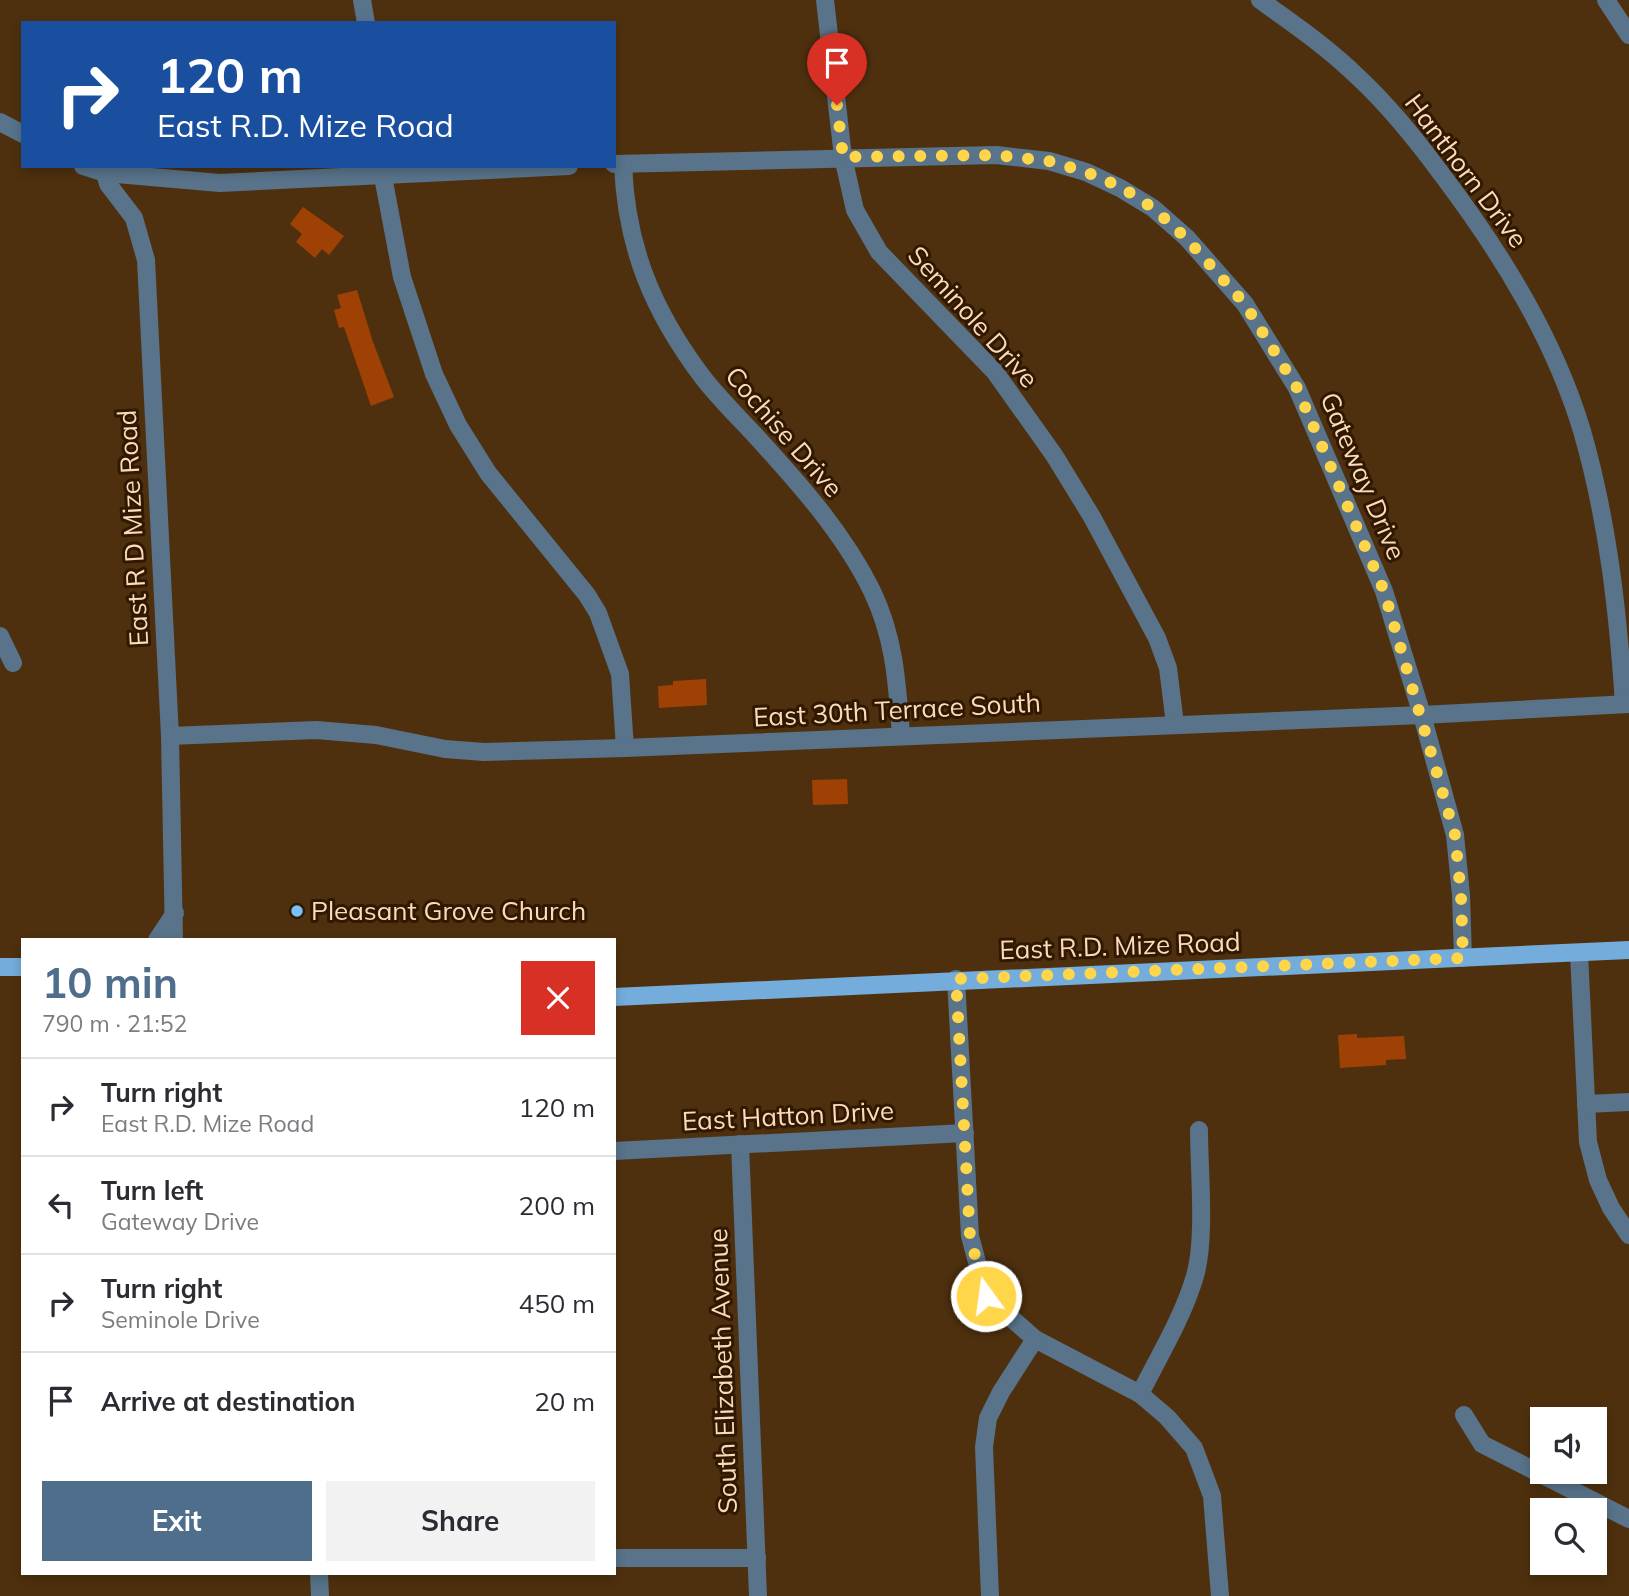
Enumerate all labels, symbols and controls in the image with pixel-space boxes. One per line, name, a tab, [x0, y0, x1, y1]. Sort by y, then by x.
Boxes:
pin	[807, 33, 867, 105]
text: 120 m	[157, 44, 303, 105]
icon: arrive	[818, 44, 856, 82]
icon: right	[42, 49, 133, 140]
street label: Hanthorn Drive	[1398, 87, 1535, 254]
text: East R.D. Mize Road	[157, 105, 454, 145]
street label: Seminole Drive	[901, 239, 1046, 394]
street label: Cochise Drive	[719, 359, 850, 504]
street label: Gateway Drive	[1313, 387, 1414, 565]
street label: East R D Mize Road	[110, 409, 155, 647]
street label: East 30th Terrace South	[752, 685, 1042, 734]
place label: Pleasant Grove Church	[311, 894, 586, 927]
marker: Pleasant Grove Church	[289, 903, 305, 919]
street label: East R.D. Mize Road	[999, 925, 1241, 966]
text: 10 min	[42, 956, 178, 1009]
button: close	[521, 961, 595, 1035]
text: 790 m · 21:52	[42, 1009, 187, 1038]
text: Turn right	[101, 1076, 222, 1109]
icon: right	[42, 1088, 80, 1126]
text: 120 m	[519, 1091, 595, 1124]
street label: East Hatton Drive	[681, 1093, 895, 1138]
text: East R.D. Mize Road	[101, 1109, 314, 1138]
text: Turn left	[101, 1174, 203, 1207]
icon: left	[42, 1186, 80, 1224]
text: 200 m	[519, 1189, 595, 1222]
text: Gateway Drive	[101, 1207, 259, 1236]
street label: South Elizabeth Avenue	[701, 1228, 744, 1514]
position arrow	[949, 1259, 1023, 1333]
text: Turn right	[101, 1272, 222, 1305]
icon: right	[42, 1284, 80, 1322]
text: 450 m	[519, 1287, 595, 1320]
text: Seminole Drive	[101, 1305, 260, 1334]
icon: arrive	[42, 1382, 80, 1420]
text: Arrive at destination	[101, 1385, 356, 1418]
text: 20 m	[534, 1385, 595, 1418]
map controls	[1530, 1407, 1607, 1575]
button: sound	[1530, 1407, 1607, 1484]
button: Exit	[42, 1481, 312, 1561]
button: Share	[326, 1481, 595, 1561]
button: search	[1530, 1498, 1607, 1575]

